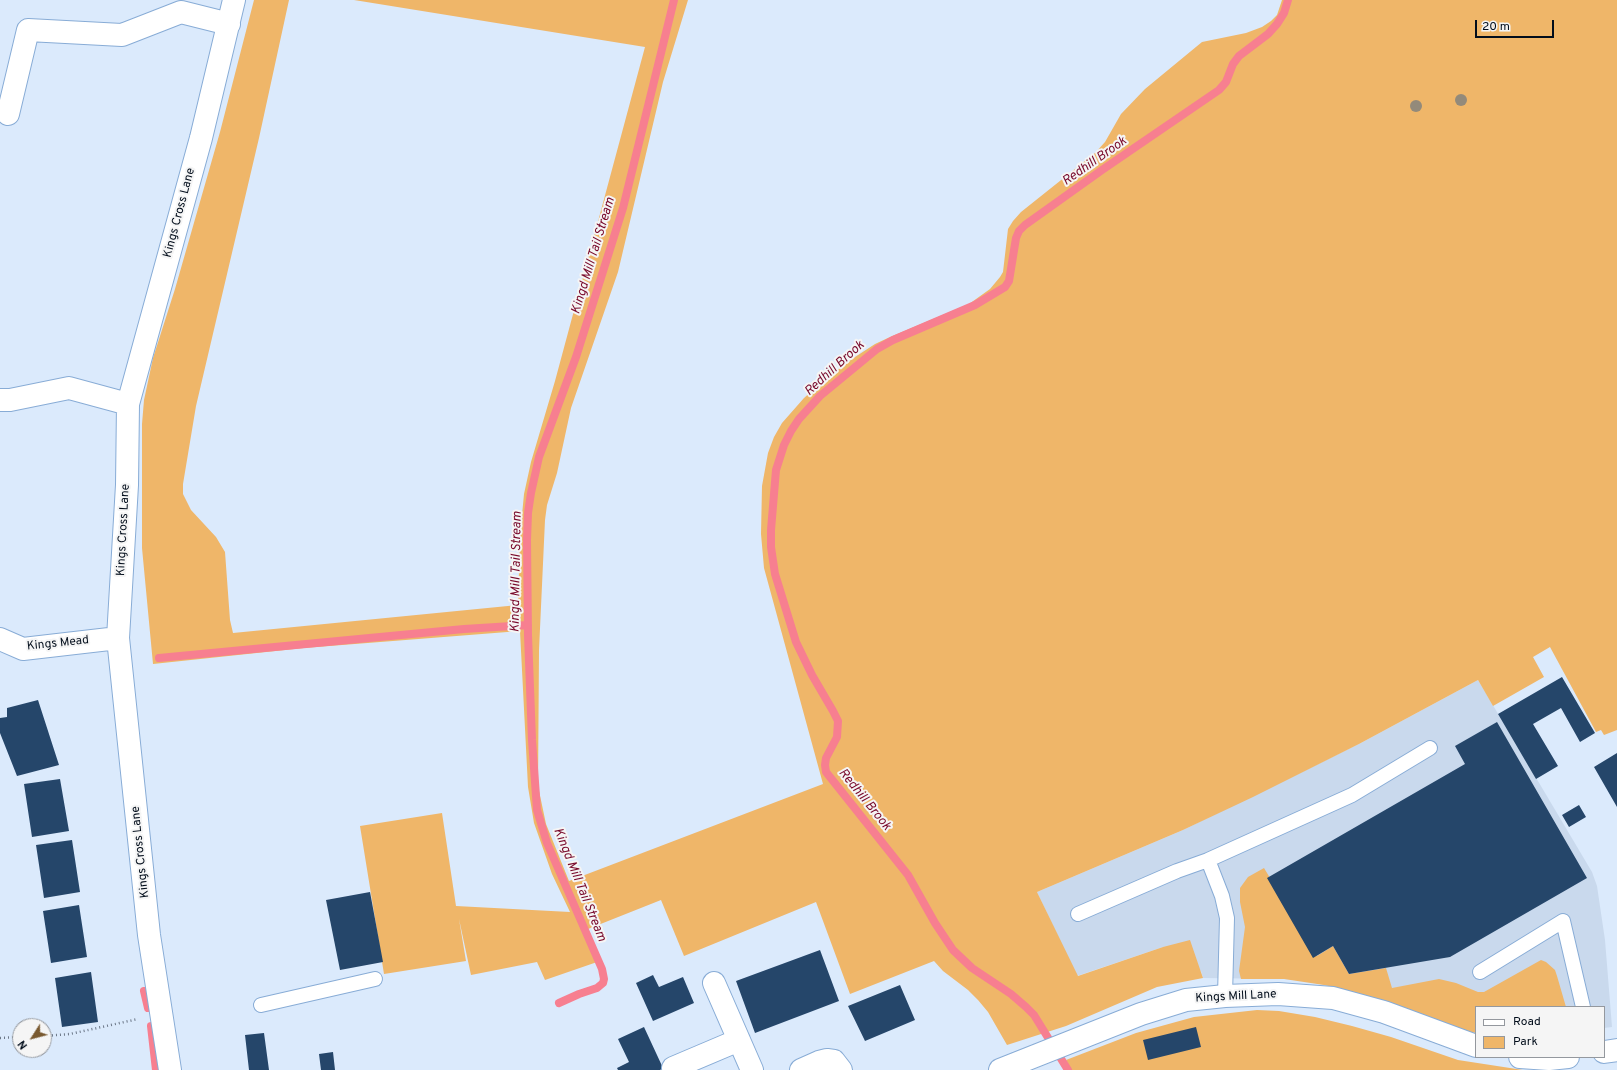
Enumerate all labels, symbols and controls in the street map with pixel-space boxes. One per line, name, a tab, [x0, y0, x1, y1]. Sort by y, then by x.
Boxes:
scale bar	[1477, 12, 1556, 38]
text: 20 m	[1482, 19, 1510, 35]
water label: Redhill Brook	[1060, 134, 1130, 190]
street label: Kings Cross Lane	[161, 166, 199, 260]
water label: Kingd Mill Tail Stream	[569, 196, 619, 316]
water label: Redhill Brook	[802, 338, 868, 400]
street label: Kings Cross Lane	[114, 483, 134, 577]
water label: Kingd Mill Tail Stream	[508, 511, 526, 633]
street label: Kings Mead	[26, 634, 90, 654]
water label: Redhill Brook	[834, 766, 894, 834]
street label: Kings Cross Lane	[129, 805, 153, 899]
water label: Kingd Mill Tail Stream	[549, 826, 609, 944]
street label: Kings Mill Lane	[1195, 988, 1277, 1006]
legend	[1475, 1006, 1605, 1058]
text: Road	[1513, 1014, 1541, 1030]
north arrow	[12, 1018, 52, 1058]
text: Park	[1513, 1034, 1538, 1050]
text: N	[15, 1037, 31, 1052]

